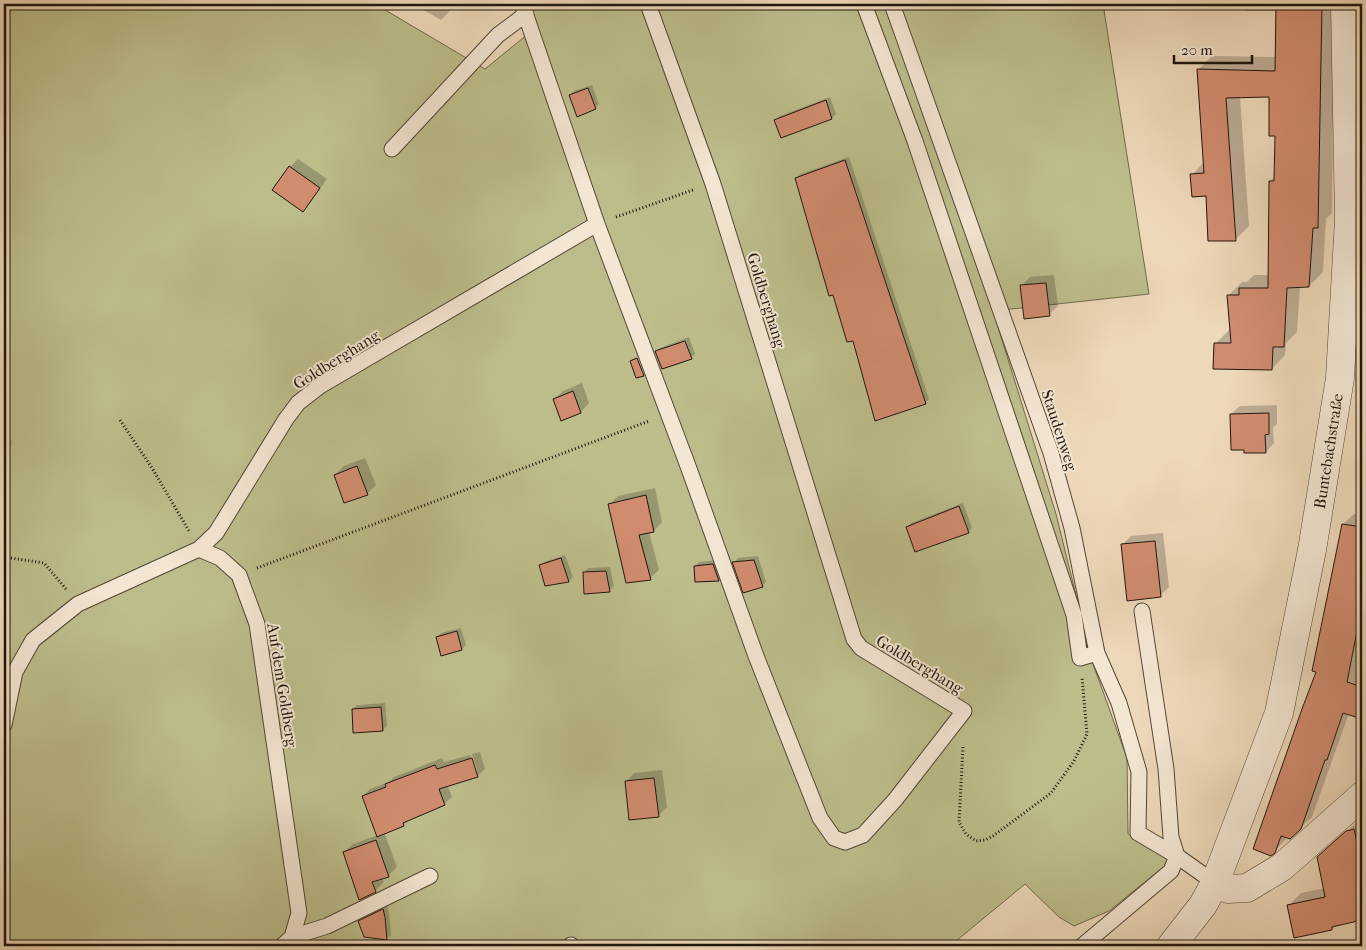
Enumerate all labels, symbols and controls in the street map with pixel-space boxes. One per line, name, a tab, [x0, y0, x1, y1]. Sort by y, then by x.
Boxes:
scale bar	[1174, 32, 1251, 64]
text: 20 m	[1181, 41, 1213, 59]
street label: Goldberghang	[743, 250, 790, 350]
street label: Goldberghang	[290, 325, 383, 393]
street label: Staudenweg	[1038, 387, 1082, 473]
street label: Buntebachstraße	[1310, 392, 1347, 510]
street label: Auf dem Goldberg	[263, 621, 302, 749]
street label: Goldberghang	[873, 631, 967, 698]

